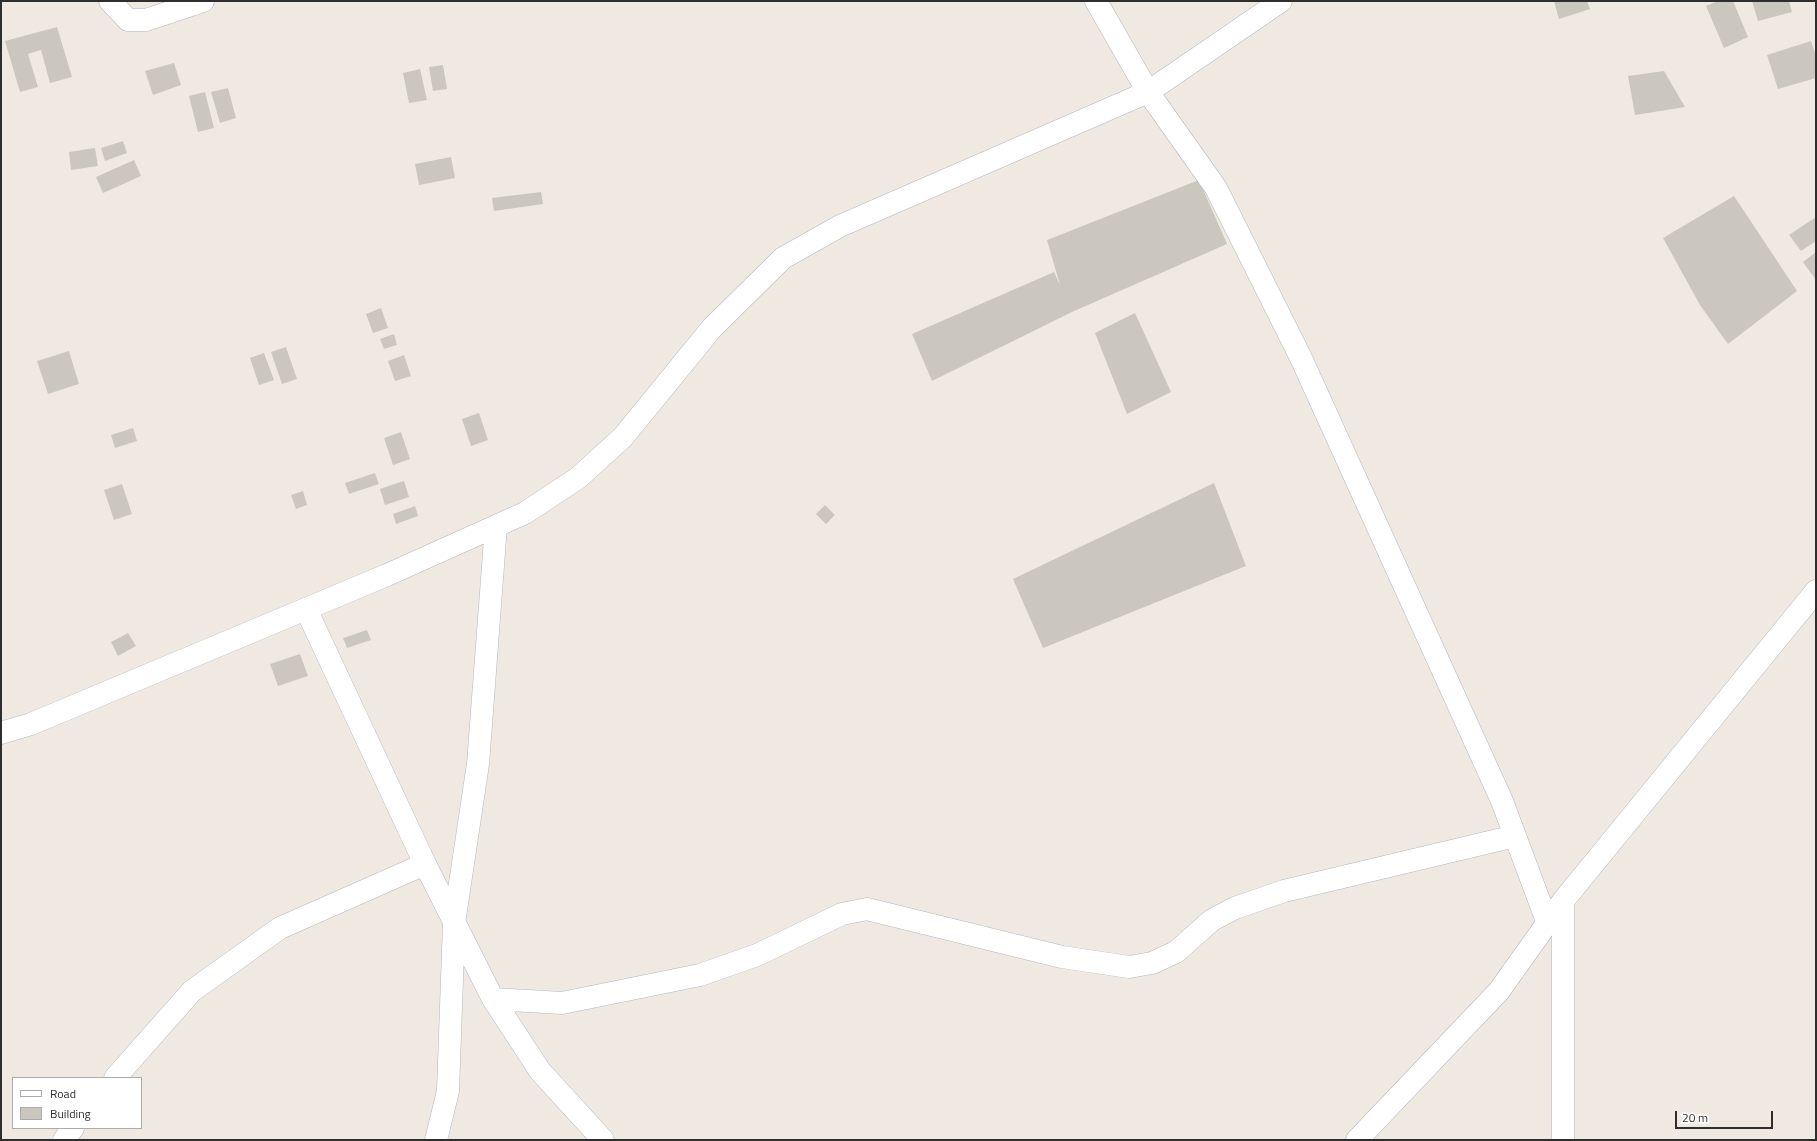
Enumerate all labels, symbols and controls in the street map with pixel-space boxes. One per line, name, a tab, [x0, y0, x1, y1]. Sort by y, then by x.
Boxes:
legend	[12, 1077, 142, 1129]
text: Road	[50, 1084, 76, 1103]
scale bar	[1677, 1103, 1775, 1129]
text: Building	[50, 1104, 91, 1123]
text: 20 m	[1682, 1108, 1708, 1127]

